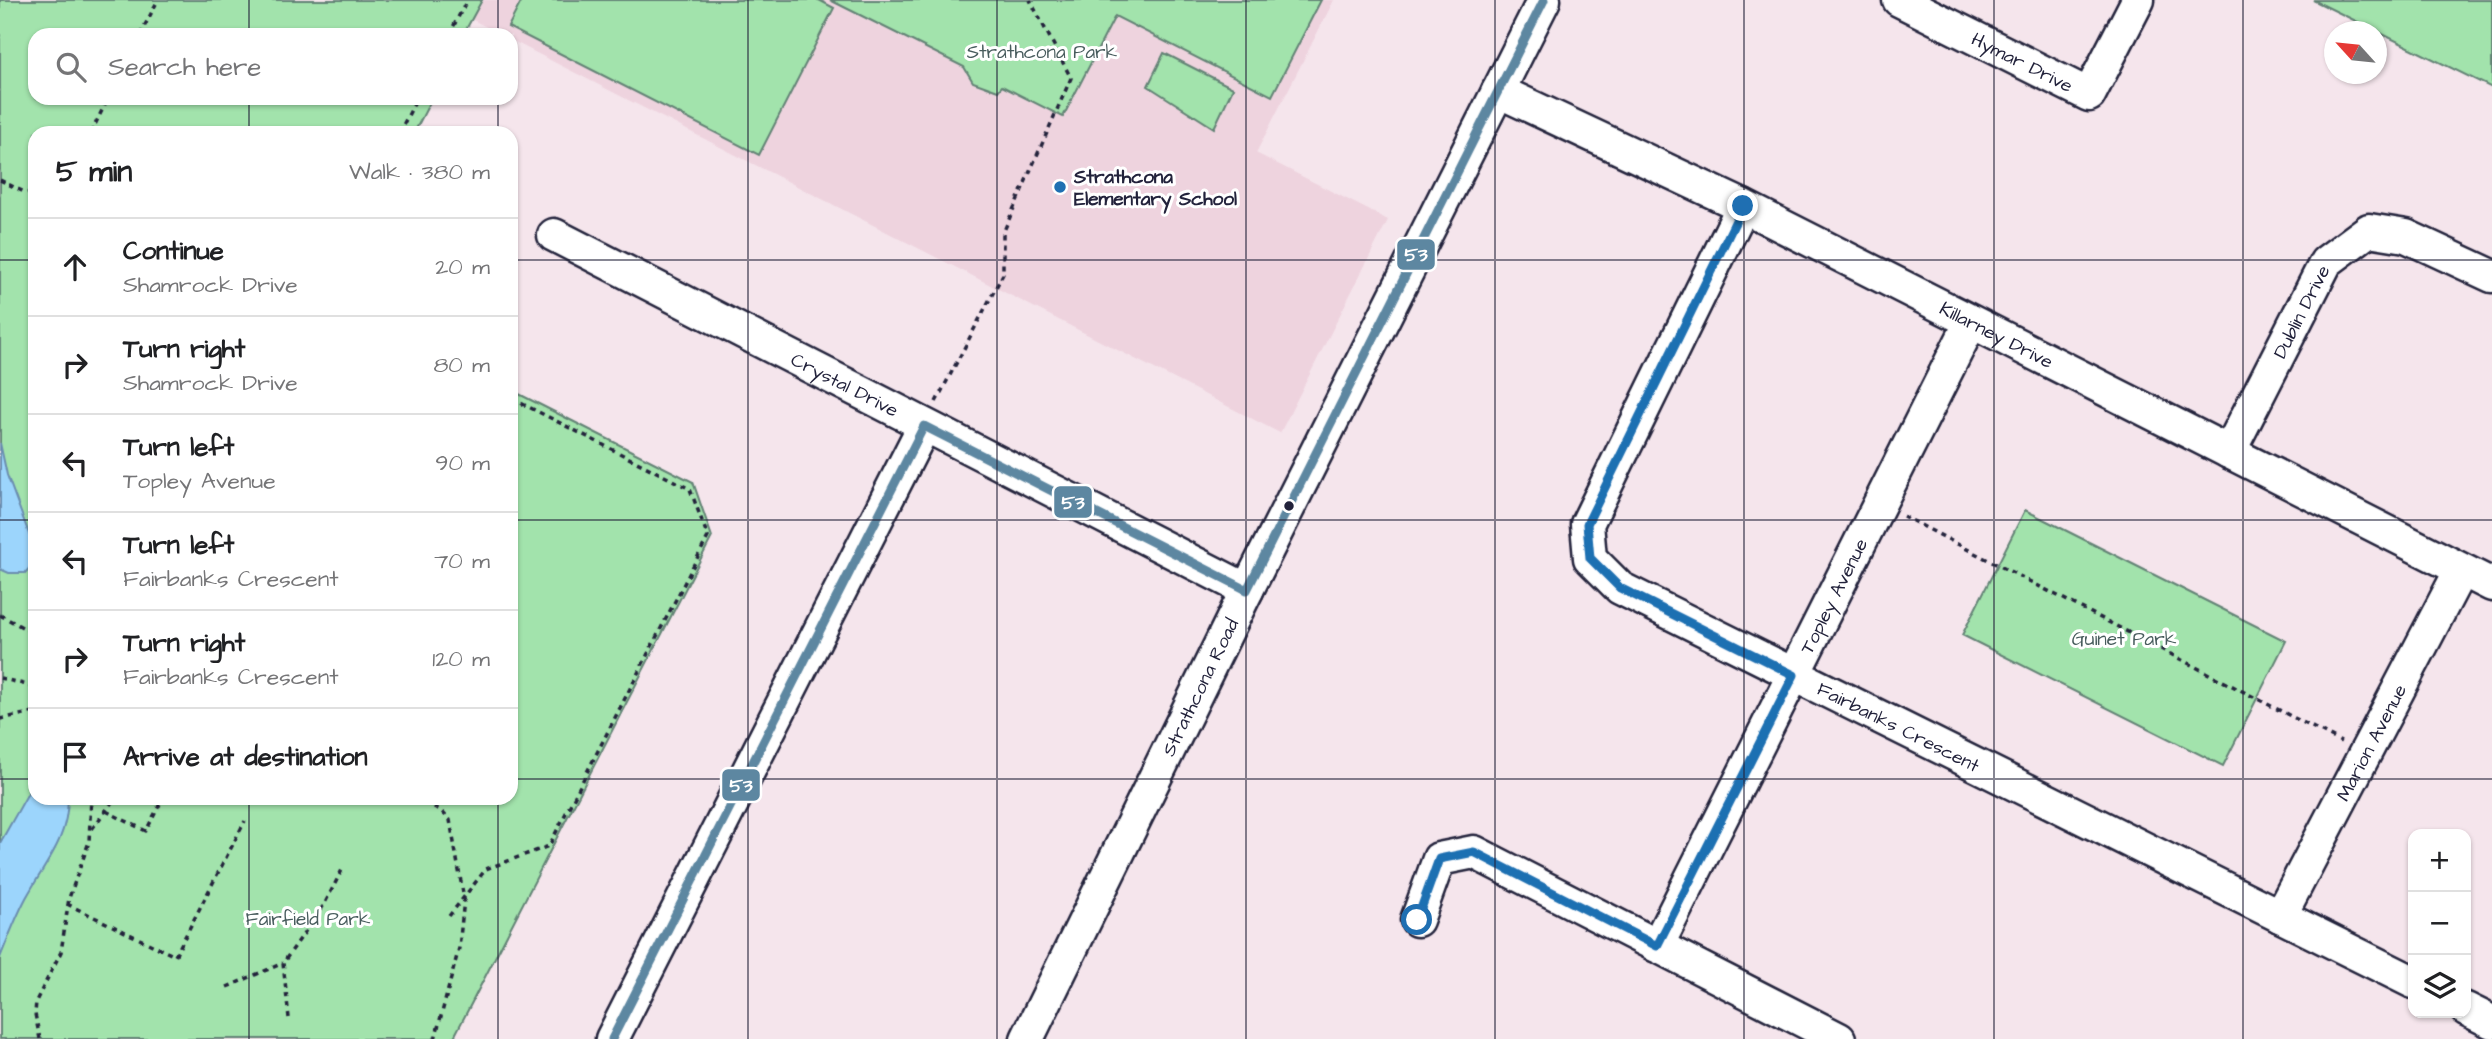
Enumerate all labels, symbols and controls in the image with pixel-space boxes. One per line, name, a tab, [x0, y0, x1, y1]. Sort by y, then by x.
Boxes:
north arrow	[2324, 21, 2387, 84]
street label: Hymar Drive	[1966, 26, 2077, 100]
search box	[28, 28, 518, 105]
park label: Strathcona Park	[967, 39, 1118, 66]
icon: search	[52, 48, 90, 86]
text: Search here	[108, 49, 261, 85]
text: 5 min	[56, 151, 132, 193]
text: Walk · 380 m	[349, 156, 490, 188]
place label: Strathcona Elementary School	[1073, 164, 1237, 214]
marker: Strathcona Elementary School	[1052, 179, 1068, 195]
route end	[1727, 190, 1758, 221]
text: Continue	[123, 233, 224, 269]
line badge: 53	[1396, 238, 1436, 271]
text: 53	[1404, 242, 1428, 269]
icon: ahead	[56, 248, 94, 286]
text: 20 m	[435, 251, 490, 283]
street label: Dublin Drive	[2267, 261, 2337, 363]
text: Shamrock Drive	[123, 269, 298, 301]
street label: Killarney Drive	[1935, 296, 2058, 376]
text: Turn right	[123, 331, 245, 367]
icon: right	[56, 346, 94, 384]
street label: Crystal Drive	[786, 347, 903, 424]
text: 80 m	[433, 349, 490, 381]
text: Shamrock Drive	[123, 367, 298, 399]
text: Turn left	[123, 429, 234, 465]
icon: left	[56, 444, 94, 482]
text: 90 m	[435, 447, 490, 479]
text: Topley Avenue	[123, 465, 276, 497]
line badge: 53	[1053, 485, 1093, 519]
text: 53	[1061, 490, 1085, 517]
unlabelled marker	[1282, 499, 1296, 513]
text: Turn left	[123, 527, 234, 563]
street label: Topley Avenue	[1794, 534, 1875, 659]
icon: left	[56, 542, 94, 580]
text: 70 m	[434, 545, 490, 577]
text: Fairbanks Crescent	[123, 563, 339, 595]
street label: Strathcona Road	[1156, 614, 1246, 761]
text: Turn right	[123, 625, 245, 661]
park label: Guinet Park	[2072, 626, 2177, 653]
icon: right	[56, 640, 94, 678]
text: 120 m	[432, 643, 490, 675]
text: Fairbanks Crescent	[123, 661, 339, 693]
street label: Fairbanks Crescent	[1812, 676, 1984, 780]
street label: Marion Avenue	[2330, 680, 2414, 806]
icon: arrive	[56, 738, 94, 776]
text: Arrive at destination	[123, 739, 368, 775]
line badge: 53	[721, 768, 761, 802]
text: 53	[729, 773, 753, 800]
map controls	[2408, 829, 2471, 1018]
button: +	[2408, 829, 2471, 892]
button: −	[2408, 892, 2471, 955]
route start	[1401, 904, 1432, 935]
park label: Fairfield Park	[246, 906, 371, 933]
button: layers	[2408, 955, 2471, 1018]

